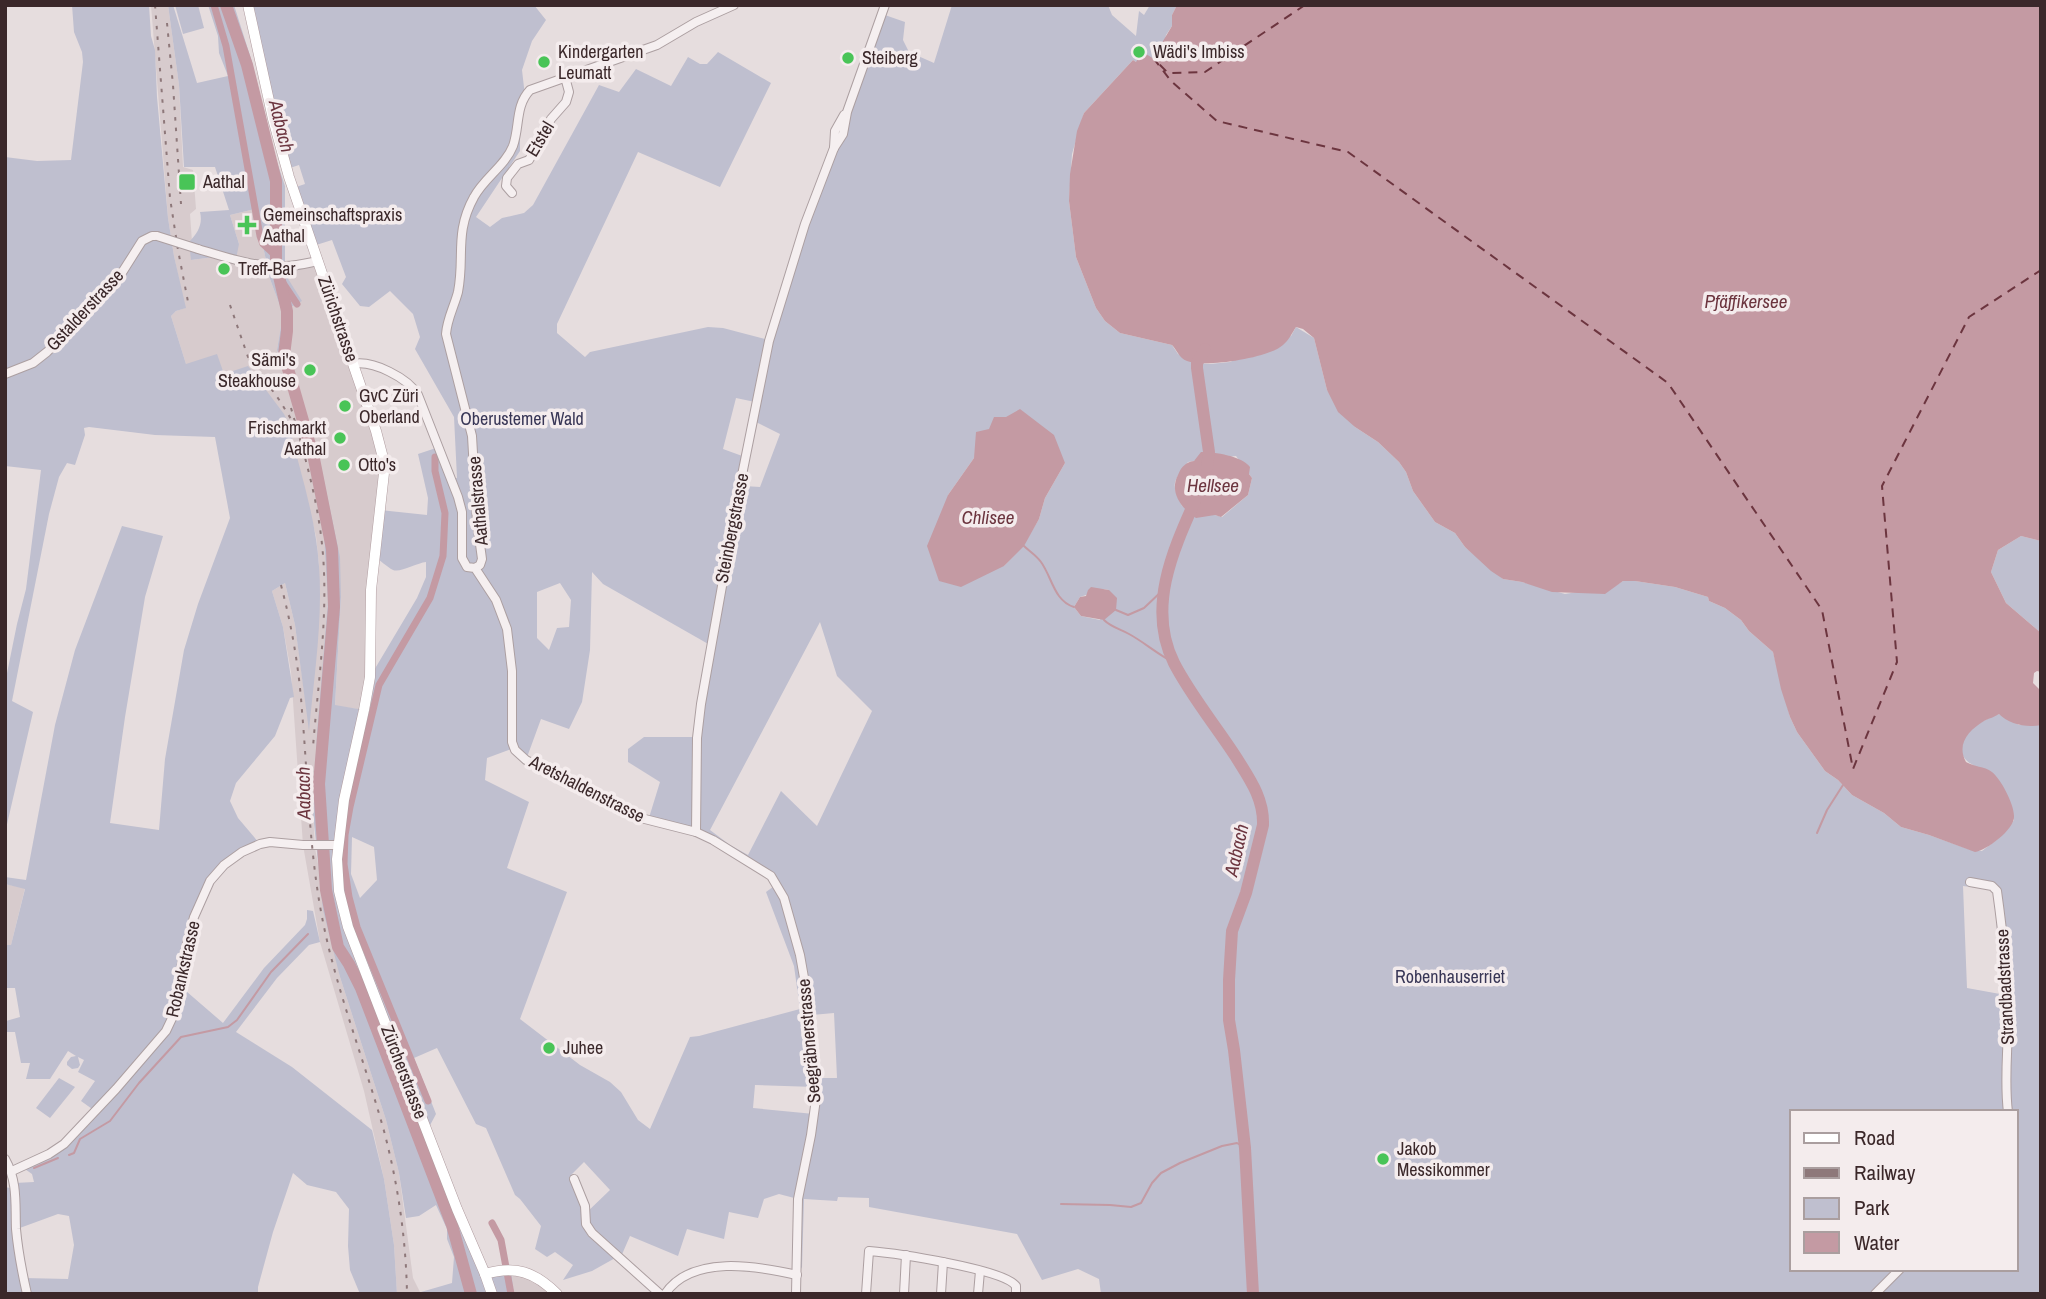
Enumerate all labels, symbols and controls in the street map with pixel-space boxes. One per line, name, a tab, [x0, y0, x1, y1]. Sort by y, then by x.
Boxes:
place label: Kindergarten Leumatt	[558, 39, 643, 85]
place label: Wädi's Imbiss	[1153, 39, 1245, 64]
marker: Wädi's Imbiss	[1131, 44, 1147, 60]
place label: Steiberg	[862, 45, 919, 70]
marker: Steiberg	[840, 50, 856, 66]
marker: Kindergarten Leumatt	[536, 54, 552, 70]
water label: Aabach	[263, 96, 301, 155]
street label: Etstel	[519, 116, 560, 161]
place label: Aathal	[202, 169, 245, 194]
marker: Aathal	[177, 172, 197, 192]
place label: Gemeinschaftspraxis Aathal	[262, 202, 402, 248]
marker: Gemeinschaftspraxis Aathal	[237, 215, 257, 235]
place label: Treff-Bar	[238, 256, 296, 281]
marker: Treff-Bar	[216, 261, 232, 277]
street label: Gstalderstrasse	[40, 263, 129, 356]
street label: Zürichstrasse	[312, 272, 365, 365]
water label: Pfäffikersee	[1705, 288, 1787, 314]
place label: Sämi's Steakhouse	[218, 347, 296, 393]
marker: Sämi's Steakhouse	[302, 362, 318, 378]
place label: GvC Züri Oberland	[359, 383, 420, 429]
marker: GvC Züri Oberland	[337, 398, 353, 414]
park label: Oberustemer Wald	[460, 406, 584, 431]
place label: Frischmarkt Aathal	[248, 415, 326, 461]
marker: Frischmarkt Aathal	[332, 430, 348, 446]
place label: Otto's	[358, 452, 396, 477]
street label: Aathalstrasse	[461, 455, 494, 548]
marker: Otto's	[336, 457, 352, 473]
street label: Steinbergstrasse	[709, 471, 754, 585]
water label: Hellsee	[1187, 472, 1239, 498]
water label: Chlisee	[962, 504, 1014, 530]
street label: Aretshaldenstrasse	[524, 748, 649, 828]
water label: Aabach	[290, 766, 316, 821]
water label: Aabach	[1217, 821, 1255, 880]
street label: Robankstrasse	[159, 918, 206, 1020]
street label: Strandbadstrasse	[1989, 929, 2020, 1045]
park label: Robenhauserriet	[1395, 964, 1505, 989]
street label: Seegräbnerstrasse	[791, 978, 826, 1104]
street label: Zürcherstrasse	[375, 1021, 434, 1122]
place label: Juhee	[563, 1035, 603, 1060]
marker: Juhee	[541, 1040, 557, 1056]
legend	[1790, 1110, 2018, 1271]
text: Road	[1854, 1123, 1895, 1152]
place label: Jakob Messikommer	[1397, 1136, 1490, 1182]
marker: Jakob Messikommer	[1375, 1151, 1391, 1167]
text: Railway	[1854, 1158, 1916, 1187]
text: Park	[1854, 1193, 1890, 1222]
text: Water	[1854, 1228, 1900, 1257]

